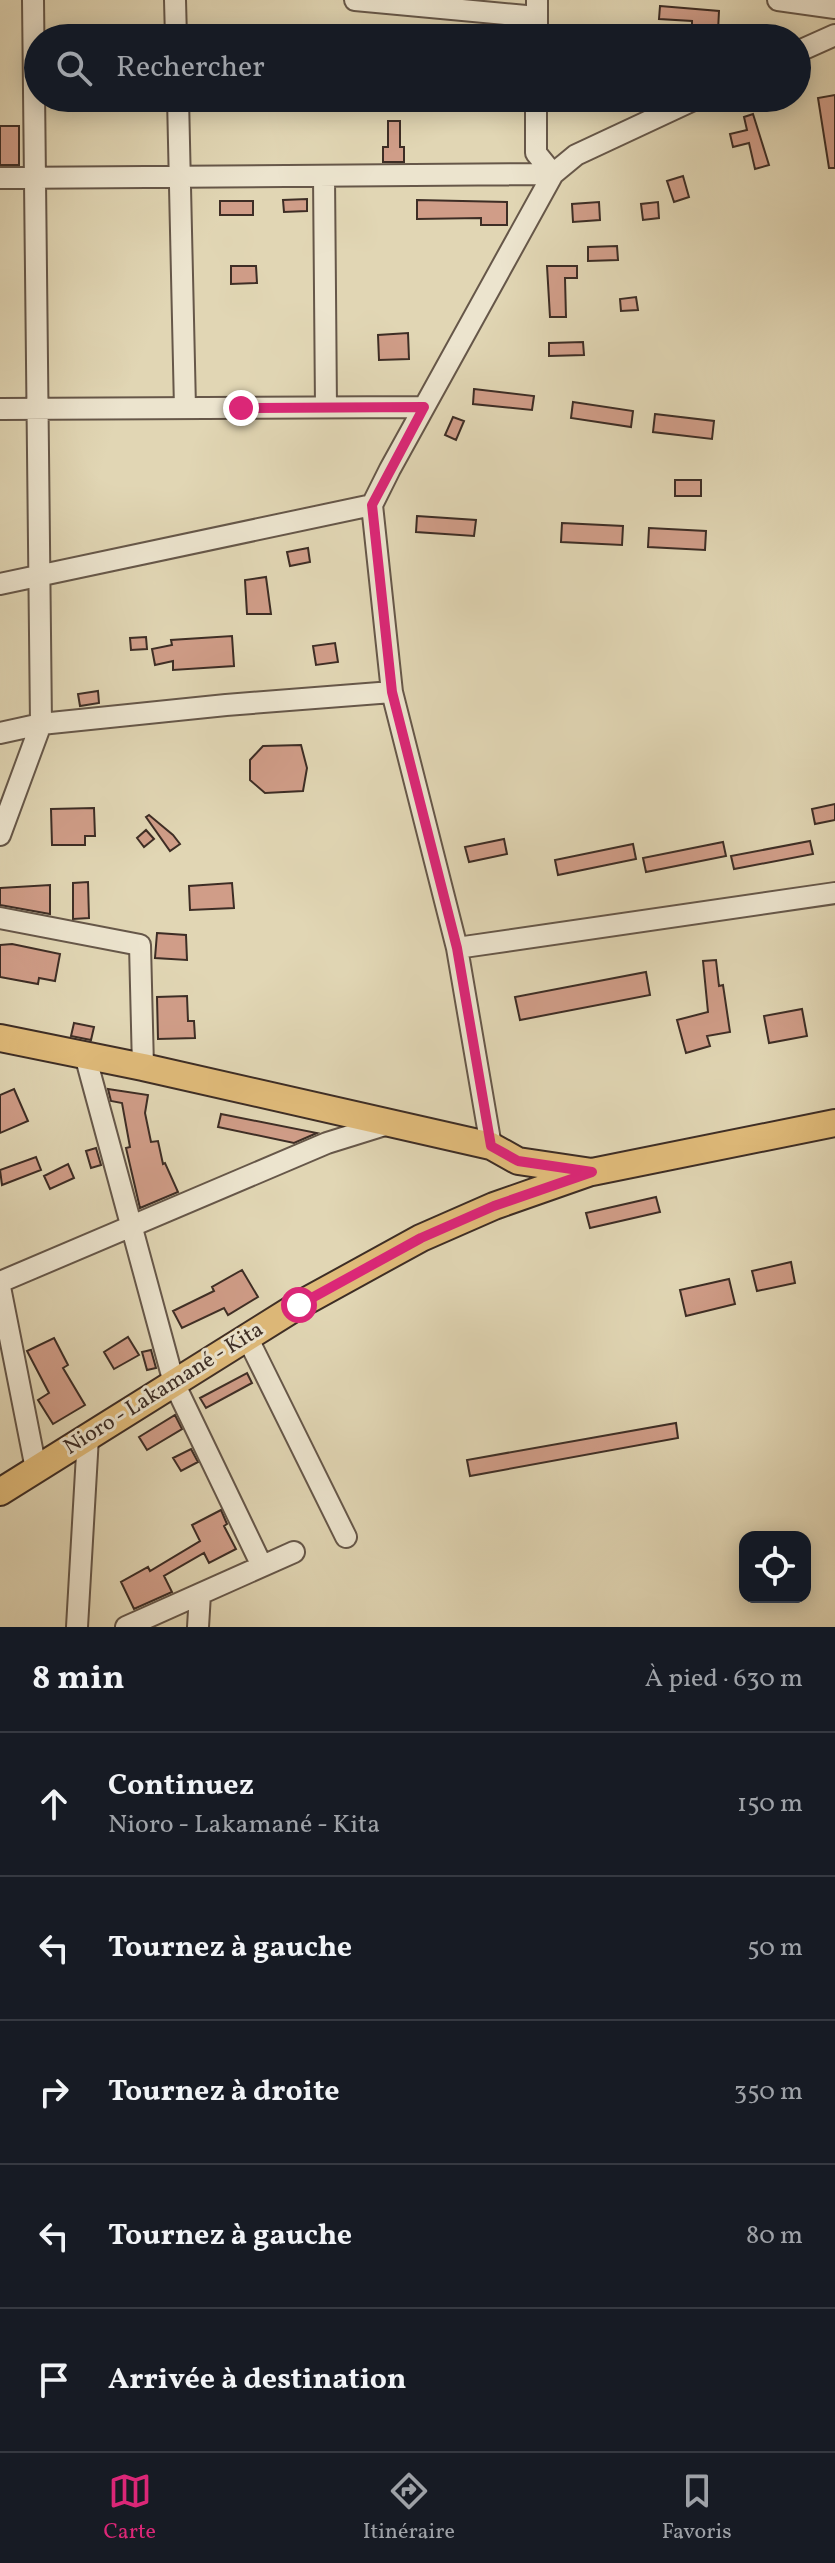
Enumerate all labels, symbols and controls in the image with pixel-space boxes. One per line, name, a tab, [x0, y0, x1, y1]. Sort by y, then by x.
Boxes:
search box	[24, 24, 811, 112]
icon: search	[52, 46, 96, 90]
text: Rechercher	[116, 47, 265, 89]
route end	[223, 390, 259, 426]
route start	[281, 1287, 317, 1323]
street label: Nioro - Lakamané - Kita	[58, 1315, 270, 1463]
map controls	[739, 1531, 811, 1603]
button: locate	[739, 1531, 811, 1603]
text: 8 min	[32, 1656, 125, 1703]
text: À pied · 630 m	[645, 1661, 803, 1697]
text: Continuez	[108, 1765, 254, 1807]
icon: ahead	[32, 1782, 76, 1826]
text: 150 m	[737, 1786, 803, 1822]
text: Nioro - Lakamané - Kita	[108, 1807, 380, 1843]
icon: left	[32, 1926, 76, 1970]
text: Tournez à gauche	[108, 1927, 352, 1969]
text: 50 m	[747, 1930, 803, 1966]
icon: right	[32, 2070, 76, 2114]
text: Tournez à droite	[108, 2071, 340, 2113]
text: 350 m	[734, 2074, 803, 2110]
icon: left	[32, 2214, 76, 2258]
text: Tournez à gauche	[108, 2215, 352, 2257]
text: 80 m	[746, 2218, 803, 2254]
icon: arrive	[32, 2358, 76, 2402]
text: Arrivée à destination	[108, 2359, 407, 2401]
tab: Carte	[103, 2469, 156, 2548]
tab: Itinéraire	[363, 2469, 455, 2548]
tab: Favoris	[662, 2469, 732, 2548]

